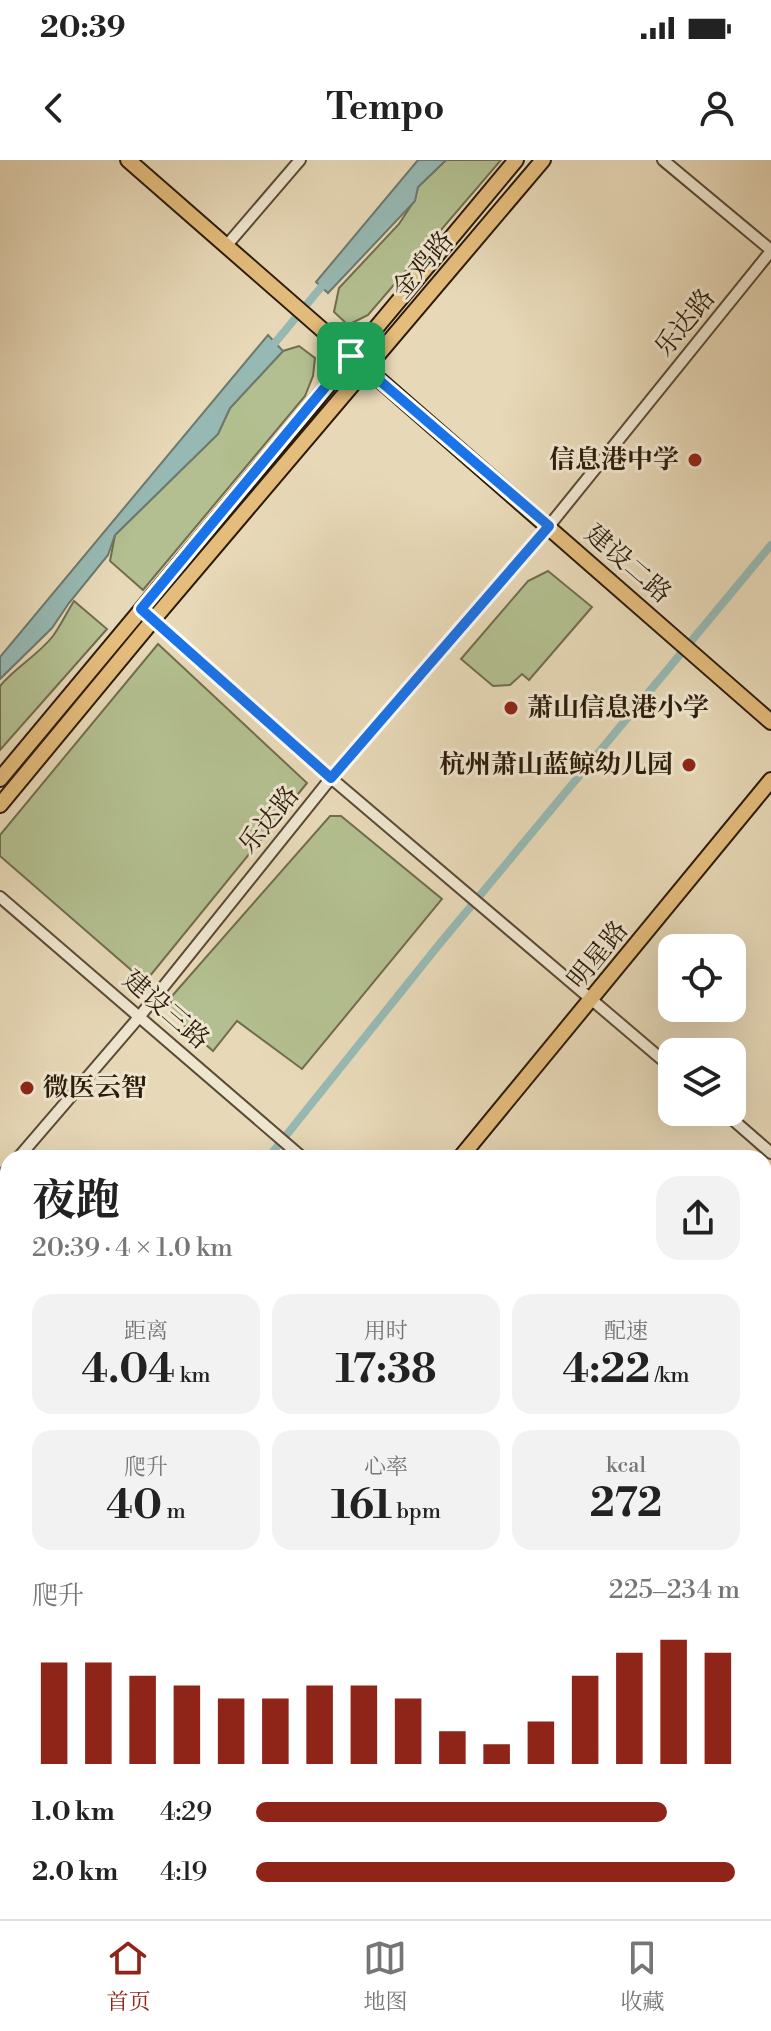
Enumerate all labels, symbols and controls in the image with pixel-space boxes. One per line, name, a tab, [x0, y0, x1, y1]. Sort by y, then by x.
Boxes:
text: 20:39	[40, 9, 126, 47]
icon: back	[32, 86, 76, 130]
text: Tempo	[326, 86, 445, 131]
icon: person	[695, 86, 739, 130]
street label: 金鸡路	[386, 225, 460, 305]
street label: 乐达路	[648, 283, 722, 363]
pin	[317, 322, 385, 390]
icon: arrive	[329, 334, 373, 378]
place label: 信息港中学	[549, 444, 679, 476]
marker: 信息港中学	[686, 451, 704, 469]
street label: 建设二路	[578, 518, 678, 610]
place label: 萧山信息港小学	[527, 692, 709, 724]
marker: 萧山信息港小学	[502, 699, 520, 717]
place label: 杭州萧山蓝鲸幼儿园	[439, 749, 673, 781]
marker: 杭州萧山蓝鲸幼儿园	[680, 756, 698, 774]
street label: 乐达路	[232, 780, 306, 860]
street label: 明星路	[561, 915, 635, 995]
map controls	[658, 934, 746, 1126]
button: locate	[658, 934, 746, 1022]
street label: 建设三路	[116, 964, 216, 1056]
button: layers	[658, 1038, 746, 1126]
place label: 微医云智	[43, 1072, 147, 1104]
marker: 微医云智	[18, 1079, 36, 1097]
text: 夜跑	[32, 1174, 120, 1229]
button: share	[656, 1176, 740, 1260]
text: 20:39 · 4 × 1.0 km	[32, 1232, 233, 1264]
text: 距离	[124, 1318, 168, 1345]
text: 用时	[364, 1318, 408, 1345]
text: 配速	[604, 1318, 648, 1345]
text: 4.04	[82, 1345, 175, 1395]
text: 17:38	[336, 1345, 436, 1395]
text: 4:22	[562, 1345, 650, 1395]
text: km	[175, 1362, 210, 1389]
text: /km	[650, 1362, 690, 1389]
text: kcal	[606, 1452, 646, 1479]
text: 爬升	[124, 1454, 168, 1481]
text: 心率	[364, 1454, 408, 1481]
text: 272	[590, 1479, 662, 1529]
text: 40	[106, 1481, 162, 1531]
text: 161	[331, 1481, 392, 1531]
text: m	[162, 1498, 186, 1525]
text: bpm	[392, 1498, 441, 1525]
text: 225–234 m	[609, 1574, 740, 1606]
text: 爬升	[32, 1580, 84, 1612]
text: 1.0 km	[32, 1796, 115, 1828]
text: 4:29	[160, 1796, 212, 1828]
text: 2.0 km	[32, 1856, 118, 1888]
text: 4:19	[160, 1856, 207, 1888]
tab: 首页	[106, 1936, 151, 2016]
tab: 地图	[363, 1936, 408, 2016]
tab: 收藏	[620, 1936, 665, 2016]

